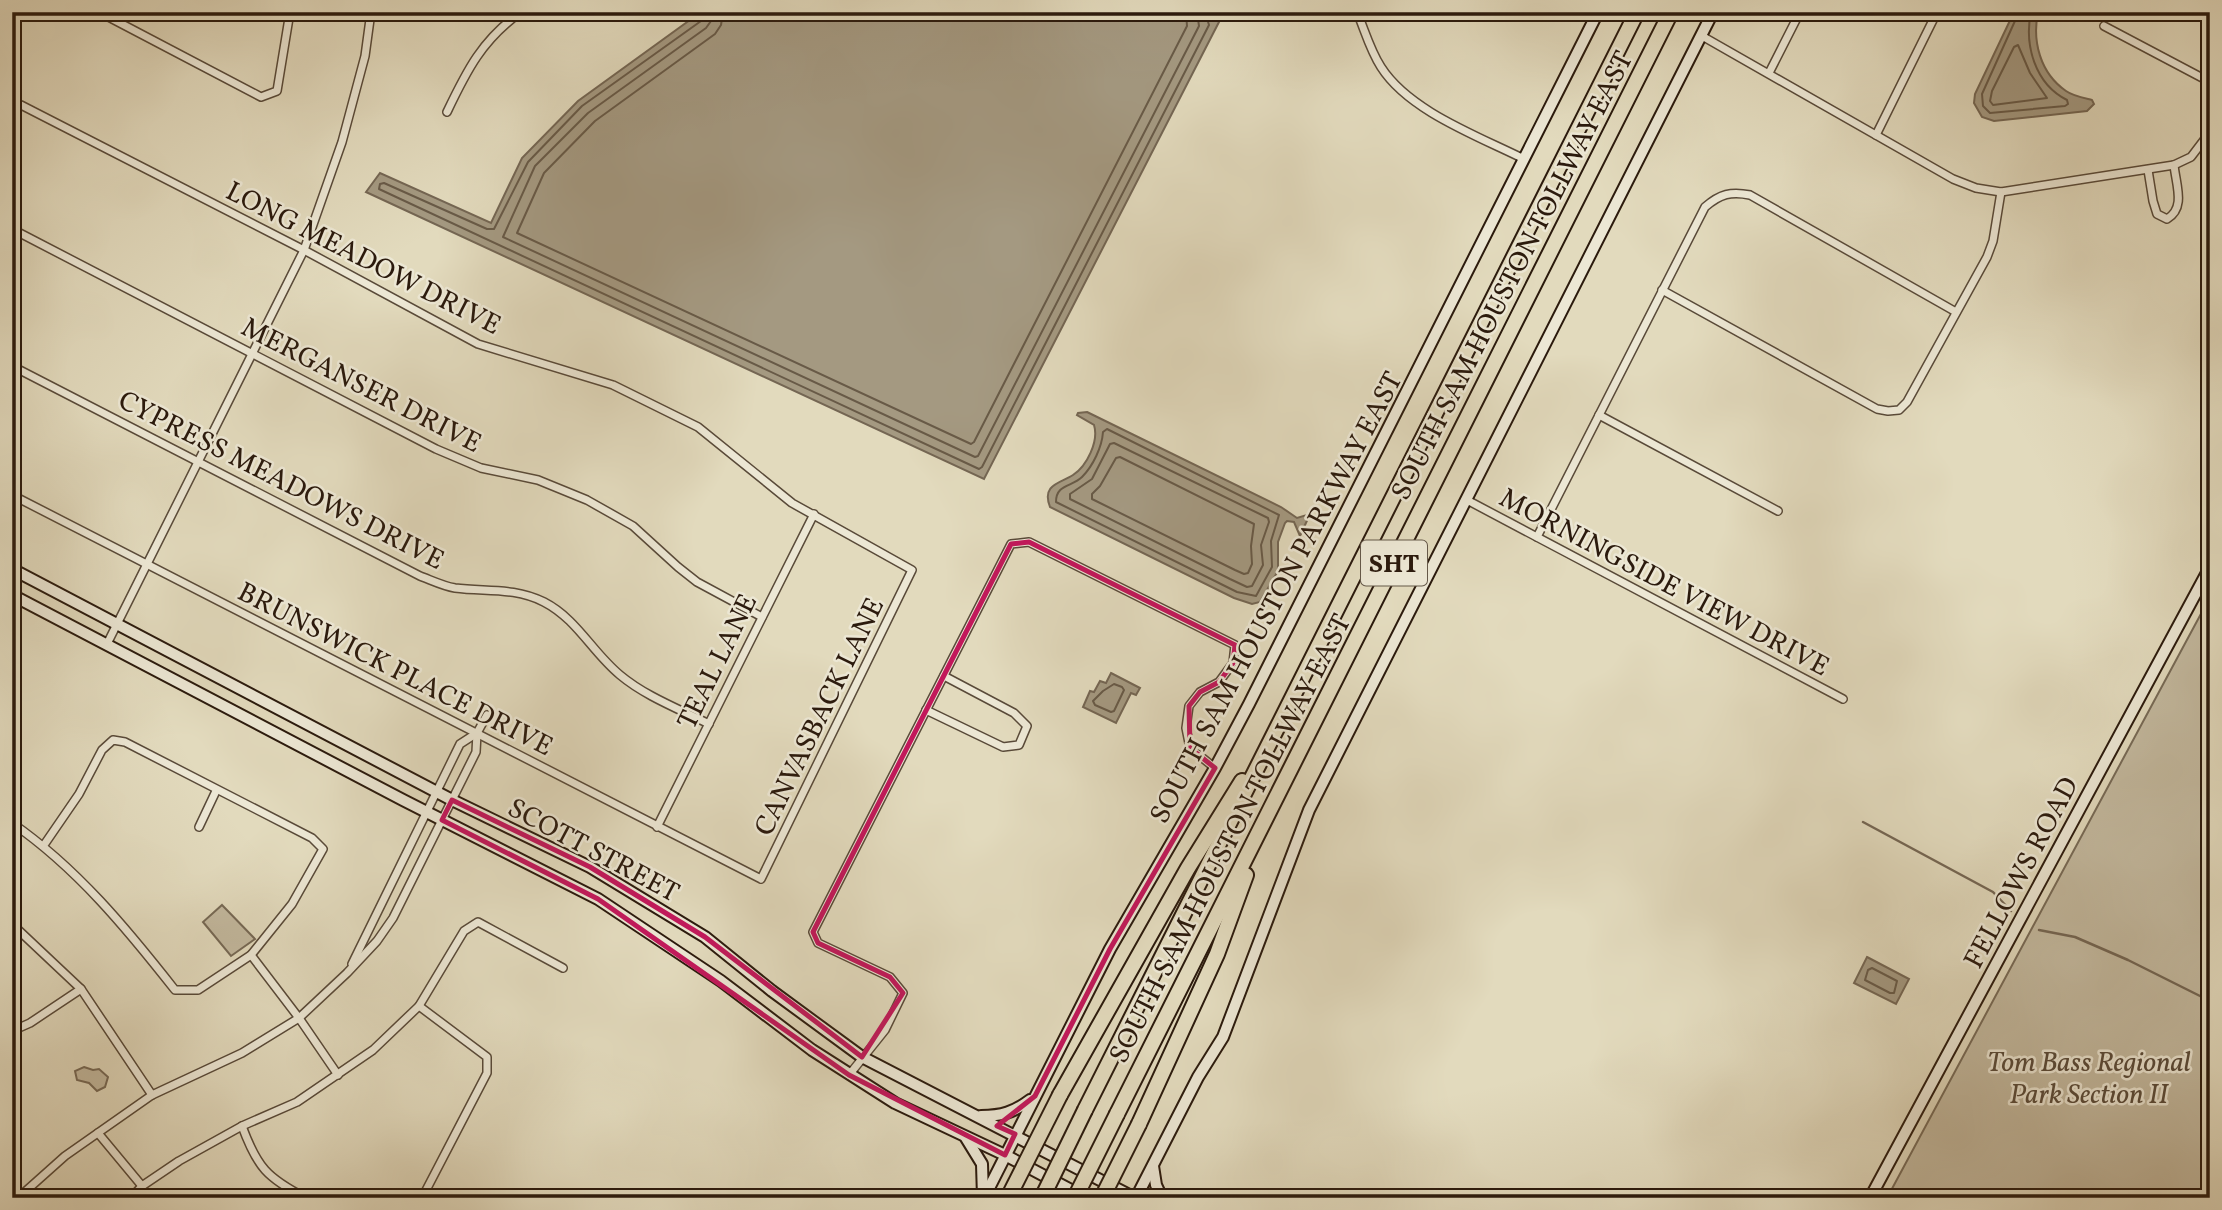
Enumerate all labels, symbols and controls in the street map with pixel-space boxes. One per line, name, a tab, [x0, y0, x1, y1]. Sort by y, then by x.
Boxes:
street label: SOUTH SAM HOUSTON TOLLWAY EAST	[1383, 45, 1644, 507]
street label: LONG MEADOW DRIVE	[218, 173, 507, 346]
street label: MERGANSER DRIVE	[234, 309, 488, 464]
street label: SOUTH SAM HOUSTON PARKWAY EAST	[1141, 365, 1413, 831]
street label: CYPRESS MEADOWS DRIVE	[111, 382, 451, 581]
street label: MORNINGSIDE VIEW DRIVE	[1492, 479, 1836, 687]
road number: SHT	[1361, 540, 1427, 586]
street label: BRUNSWICK PLACE DRIVE	[230, 574, 559, 767]
street label: TEAL LANE	[669, 588, 768, 736]
street label: CANVASBACK LANE	[746, 592, 895, 843]
street label: SOUTH SAM HOUSTON TOLLWAY EAST	[1101, 608, 1362, 1070]
street label: FELLOWS ROAD	[1955, 771, 2089, 976]
street label: SCOTT STREET	[500, 789, 686, 913]
park label: Tom Bass Regional Park Section II	[1987, 1044, 2191, 1115]

